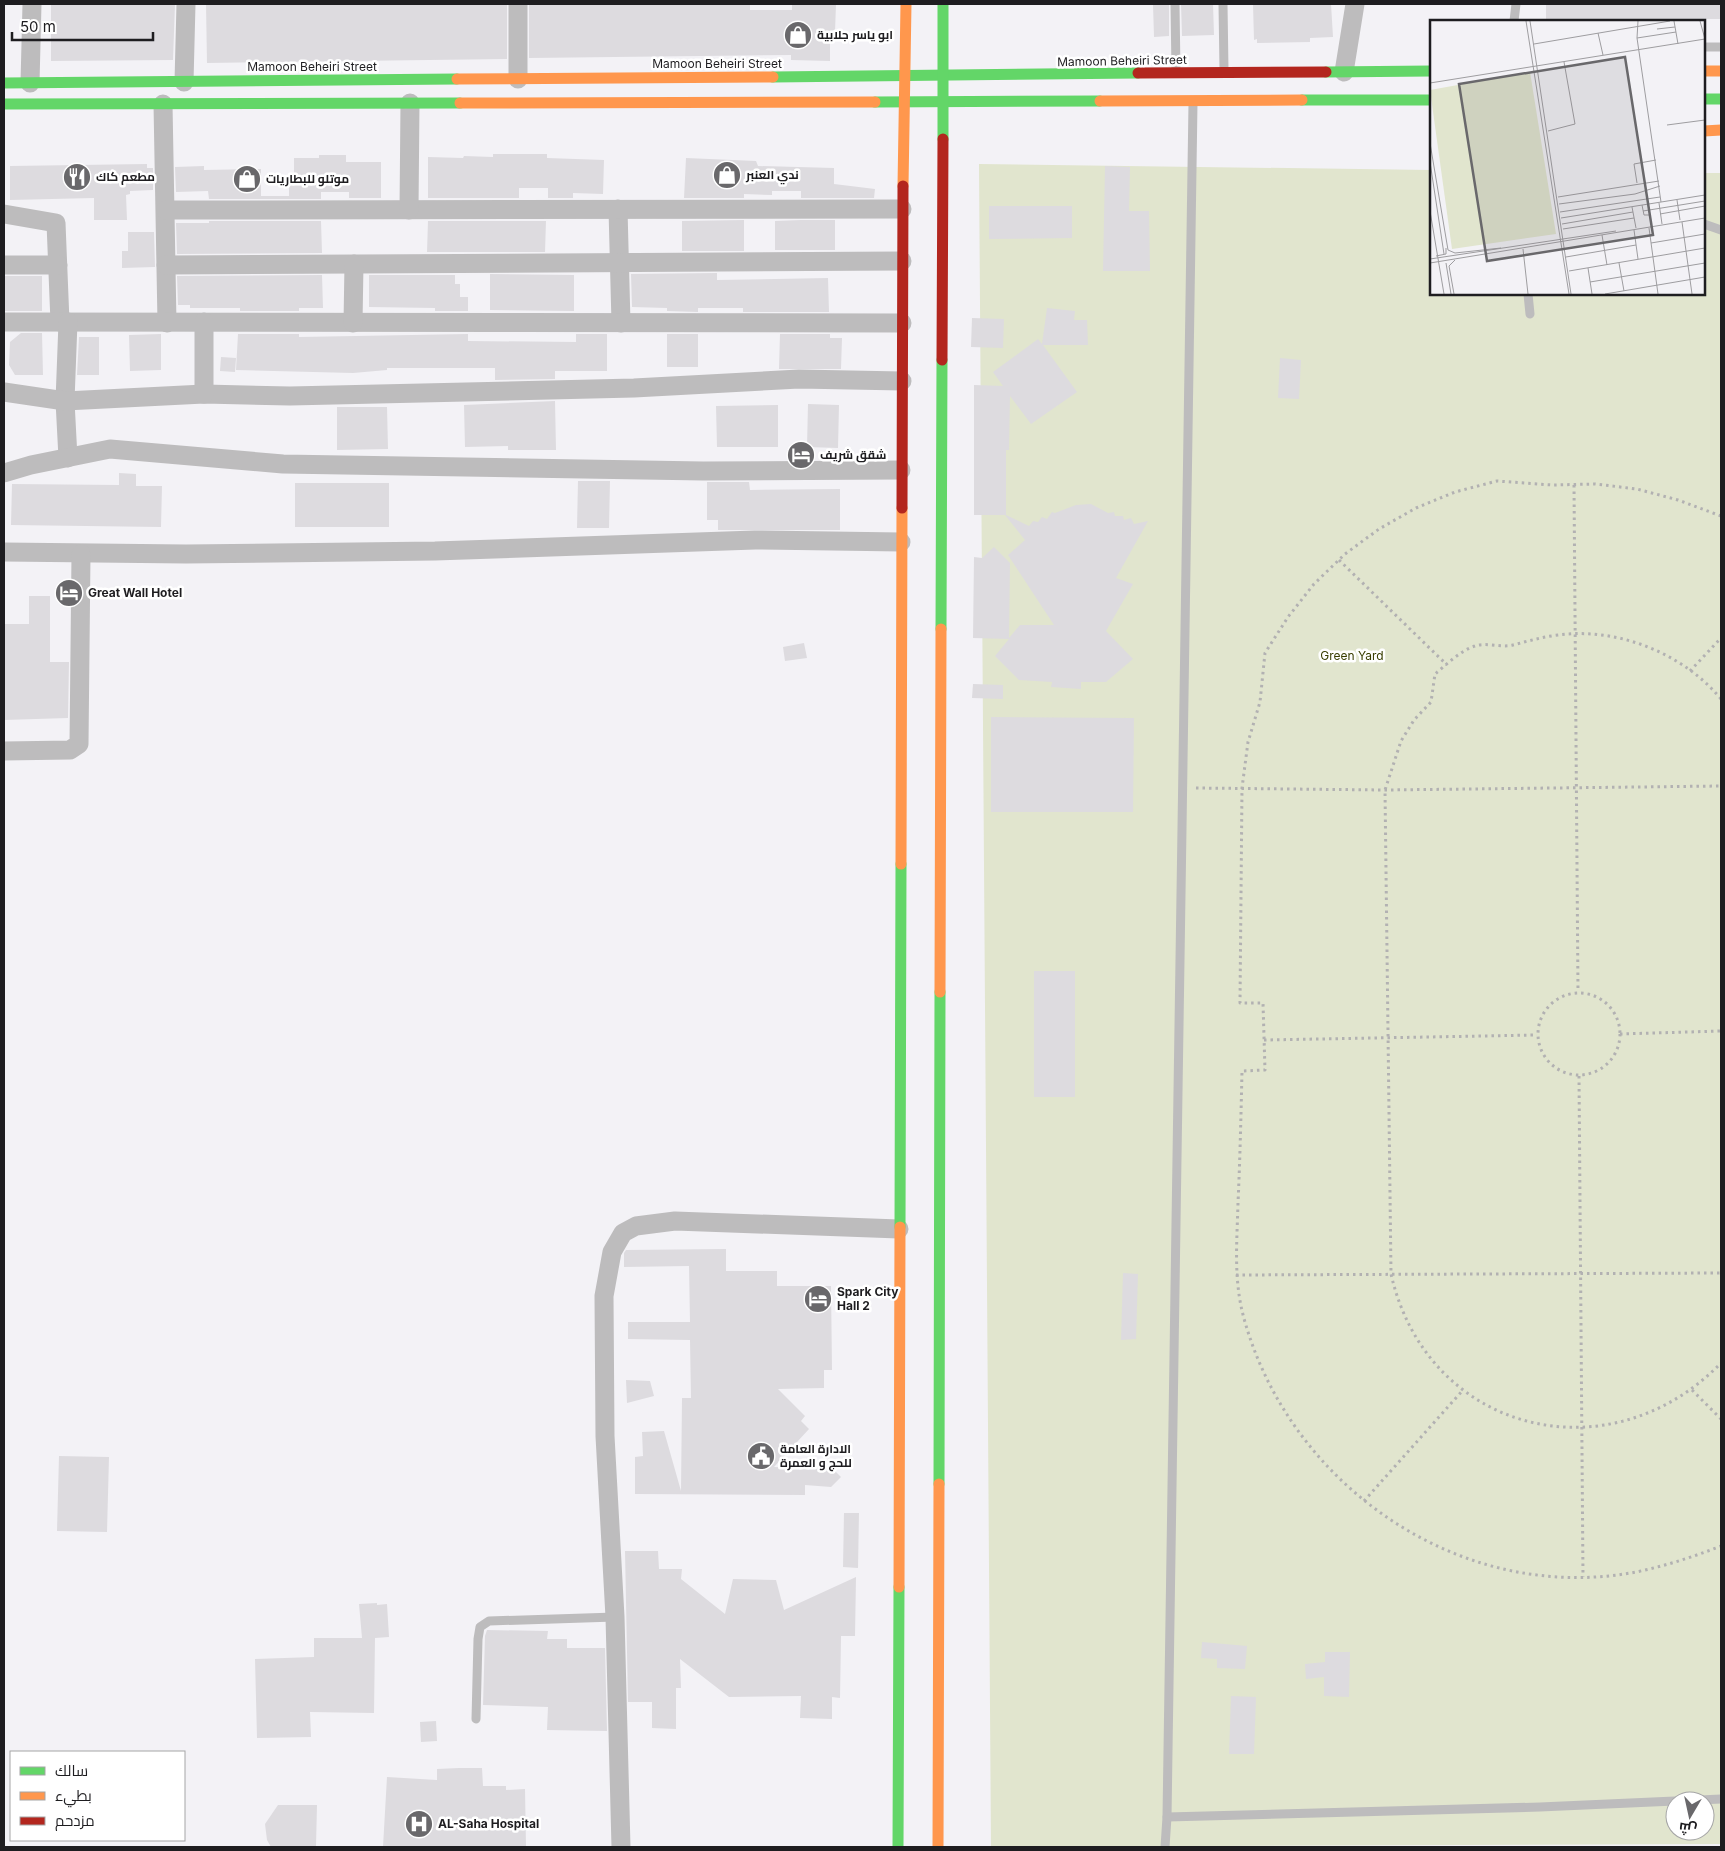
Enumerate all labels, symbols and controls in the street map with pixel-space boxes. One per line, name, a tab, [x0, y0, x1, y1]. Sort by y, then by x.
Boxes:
scale bar	[12, 10, 154, 42]
text: 50 m	[20, 17, 56, 36]
shop icon: ابو ياسر جلابية	[783, 20, 813, 50]
inset map	[1430, 20, 1705, 295]
place label: ابو ياسر جلابية	[817, 27, 893, 43]
street label: Mamoon Beheiri Street	[1057, 52, 1187, 69]
street label: Mamoon Beheiri Street	[652, 56, 782, 71]
street label: Mamoon Beheiri Street	[247, 59, 377, 74]
shop icon: ندي العنبر	[712, 160, 742, 190]
restaurant icon: مطعم كاك	[62, 162, 92, 192]
shop icon: موتلو للبطاريات	[232, 164, 262, 194]
place label: ندي العنبر	[745, 167, 799, 185]
place label: مطعم كاك	[96, 169, 155, 185]
place label: موتلو للبطاريات	[266, 171, 349, 187]
hotel icon: شقق شريف	[786, 440, 816, 470]
place label: شقق شريف	[820, 447, 886, 463]
hotel icon: Great Wall Hotel	[54, 578, 84, 608]
place label: Great Wall Hotel	[88, 585, 182, 600]
park label: Green Yard	[1320, 648, 1384, 663]
hotel icon: Spark City Hall 2	[803, 1284, 833, 1314]
place label: Spark City Hall 2	[837, 1284, 899, 1313]
public building icon: الادارة العامة للحج و العمرة	[746, 1441, 776, 1471]
place label: الادارة العامة للحج و العمرة	[780, 1441, 852, 1472]
legend	[10, 1751, 185, 1841]
text: سالك	[55, 1761, 88, 1780]
text: بطيء	[55, 1786, 92, 1808]
north arrow	[1665, 1791, 1715, 1841]
hospital icon: AL-Saha Hospital	[404, 1809, 434, 1839]
text: مزدحم	[55, 1811, 95, 1831]
place label: AL-Saha Hospital	[438, 1816, 539, 1831]
text: ش	[1678, 1819, 1698, 1839]

